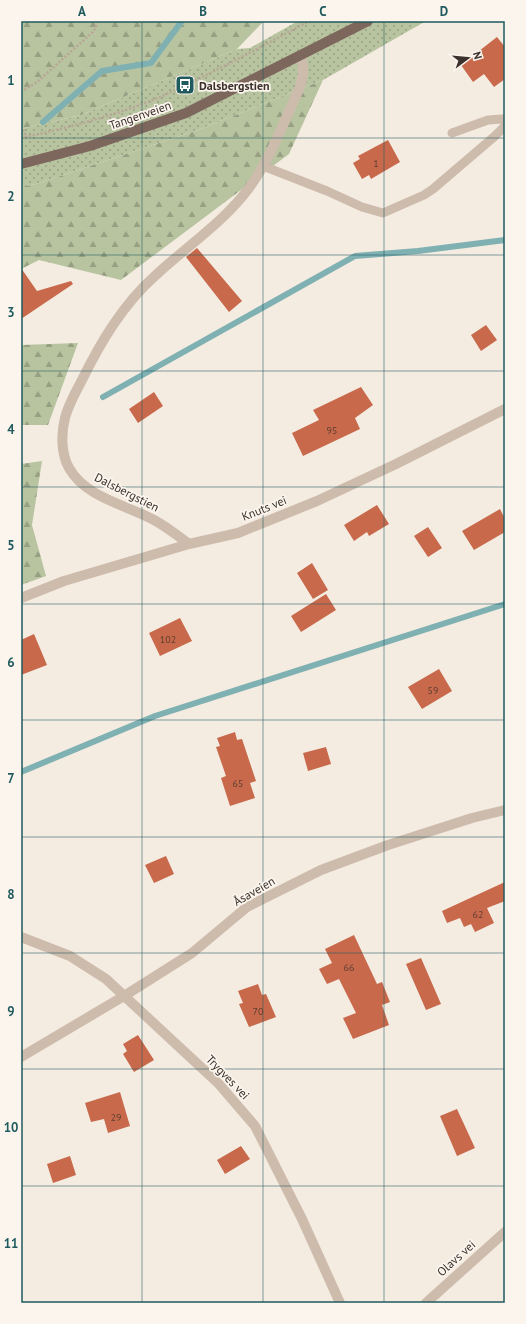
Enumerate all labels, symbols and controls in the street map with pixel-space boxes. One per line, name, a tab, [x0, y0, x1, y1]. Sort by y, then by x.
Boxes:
text: A	[78, 3, 86, 20]
text: B	[199, 3, 207, 20]
text: C	[319, 3, 327, 20]
text: D	[440, 3, 448, 20]
north arrow	[448, 38, 488, 78]
text: N	[470, 50, 485, 61]
text: 1	[7, 72, 15, 89]
bus stop icon: Dalsbergstien	[174, 74, 196, 96]
place label: Dalsbergstien	[199, 78, 270, 93]
street label: Tangenveien	[107, 97, 173, 133]
house number: 1	[373, 157, 379, 170]
text: 2	[7, 188, 15, 205]
text: 3	[7, 304, 15, 321]
text: 4	[7, 421, 15, 438]
house number: 95	[327, 424, 337, 437]
street label: Dalsbergstien	[92, 469, 162, 515]
street label: Knuts vei	[239, 492, 289, 524]
text: 5	[7, 537, 15, 554]
house number: 102	[160, 633, 176, 646]
text: 6	[7, 654, 15, 671]
house number: 59	[428, 684, 438, 697]
text: 7	[7, 770, 15, 787]
house number: 65	[233, 777, 243, 790]
street label: Åsaveien	[230, 873, 278, 909]
text: 8	[7, 886, 15, 903]
house number: 62	[473, 908, 483, 921]
house number: 66	[344, 961, 354, 974]
text: 9	[7, 1003, 15, 1020]
house number: 70	[253, 1005, 264, 1018]
street label: Trygves vei	[203, 1052, 253, 1102]
house number: 29	[111, 1111, 121, 1124]
text: 10	[4, 1119, 18, 1136]
text: 11	[4, 1235, 18, 1252]
street label: Olavs vei	[434, 1237, 478, 1279]

